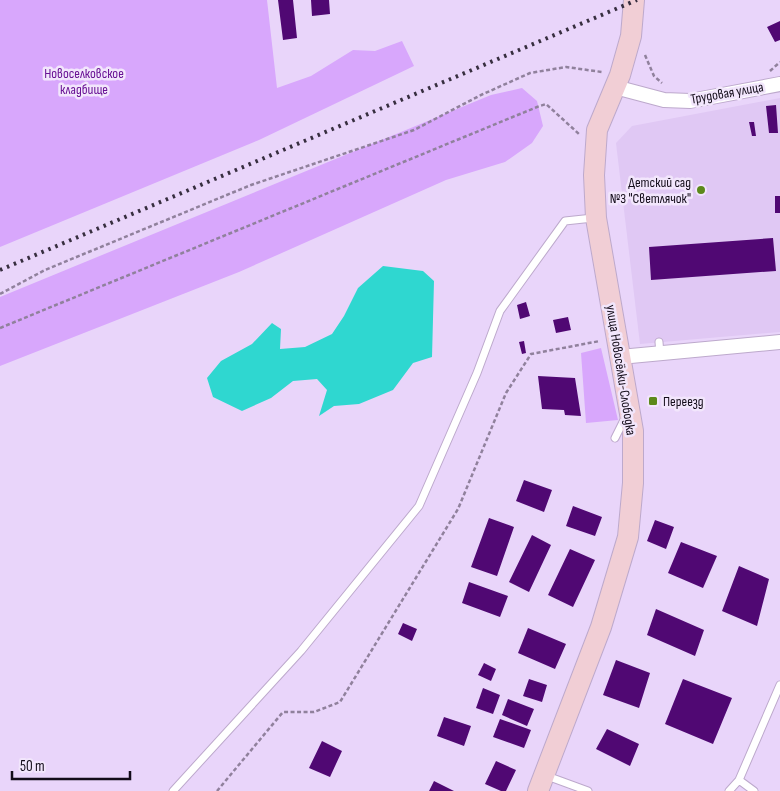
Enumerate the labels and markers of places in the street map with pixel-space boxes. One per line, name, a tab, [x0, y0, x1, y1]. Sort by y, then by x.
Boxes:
place label: Детский сад №3 "Светлячок"	[610, 174, 691, 207]
marker: Детский сад №3 "Светлячок"	[695, 184, 707, 196]
place label: Переезд	[663, 393, 704, 410]
marker: Переезд	[647, 395, 659, 407]

